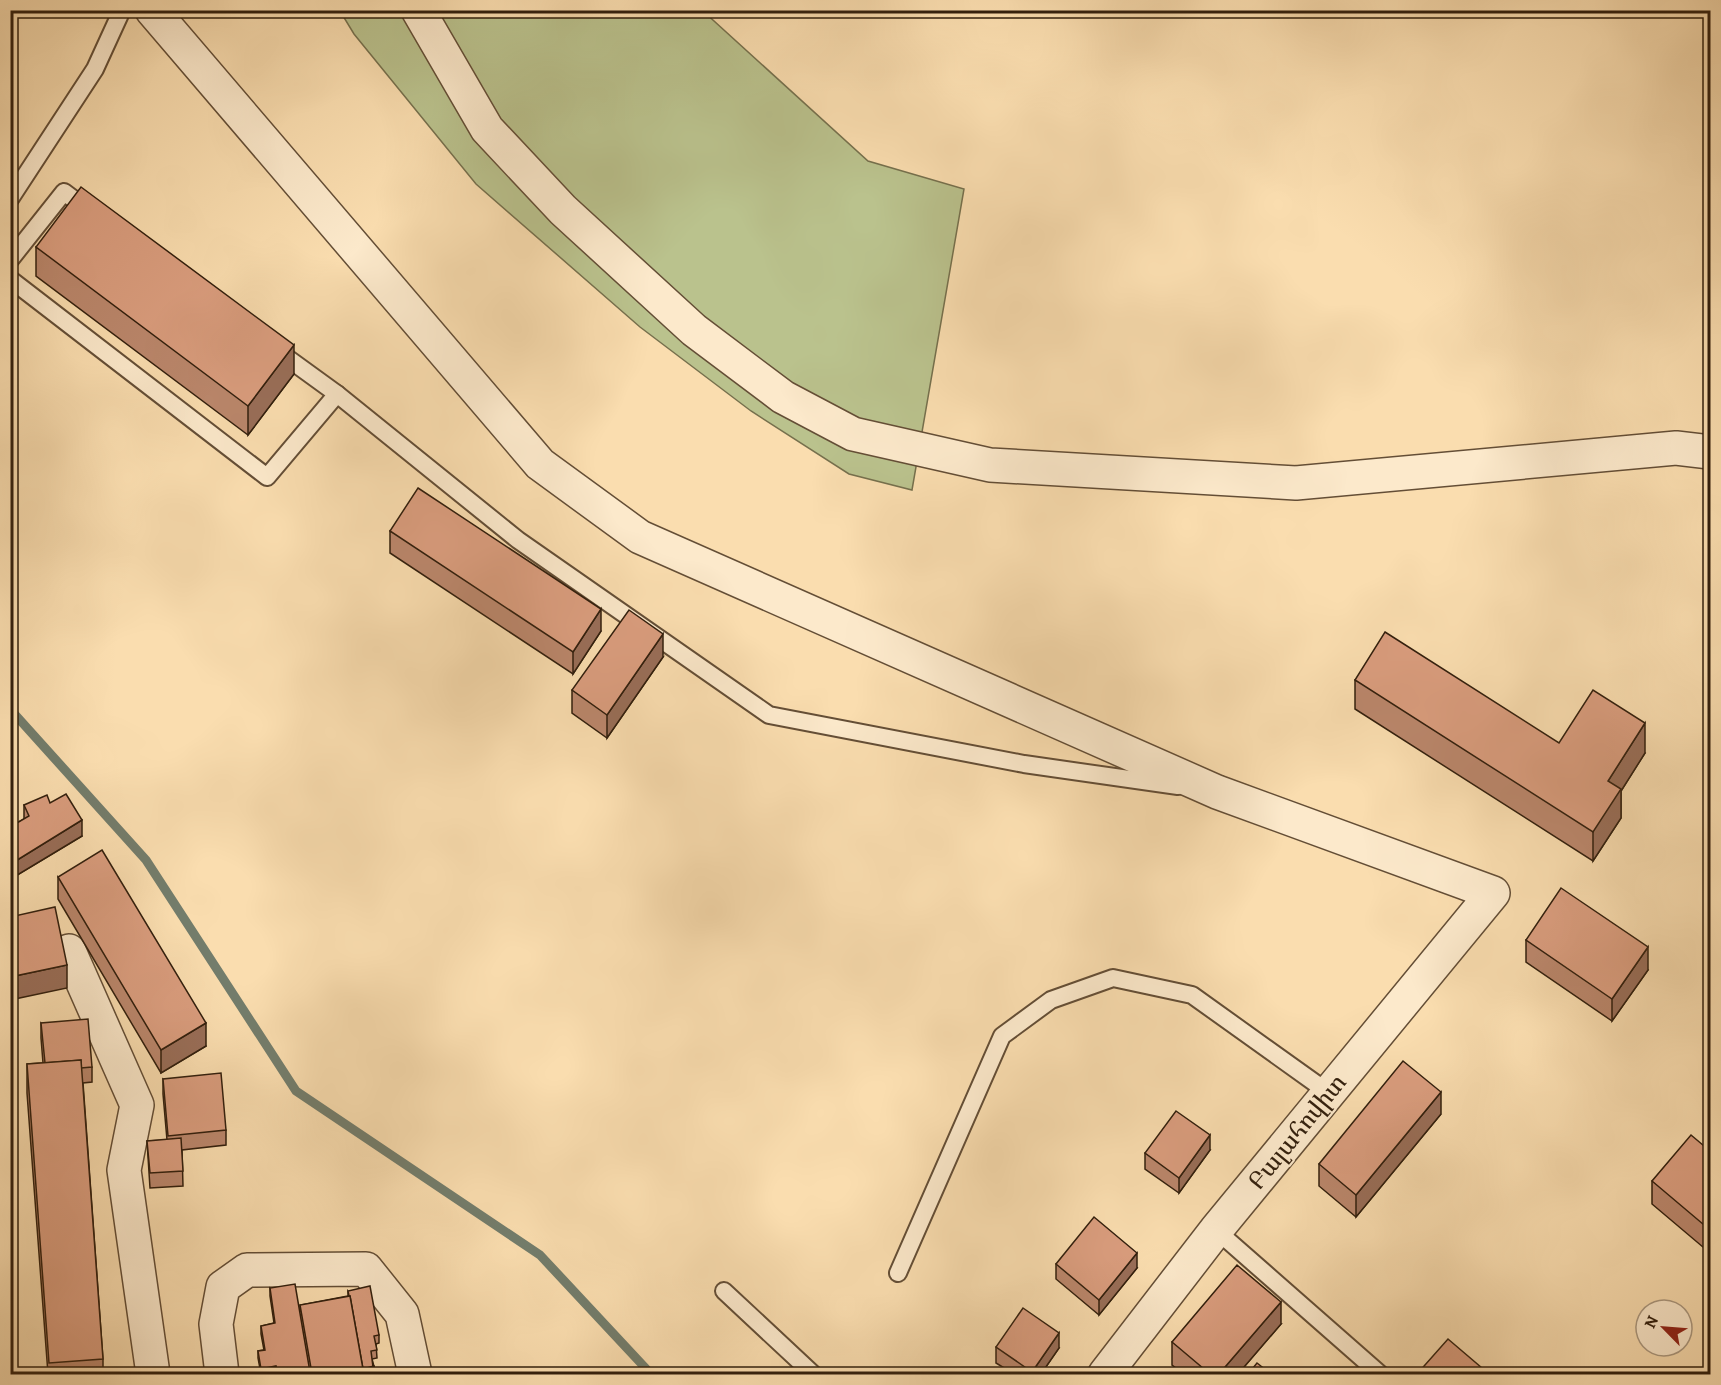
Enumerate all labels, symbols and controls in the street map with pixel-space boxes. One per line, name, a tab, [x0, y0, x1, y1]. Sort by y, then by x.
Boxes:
street label: Բալահովիտ	[1241, 1068, 1353, 1196]
north arrow	[1634, 1298, 1694, 1358]
text: N	[1639, 1312, 1664, 1332]

